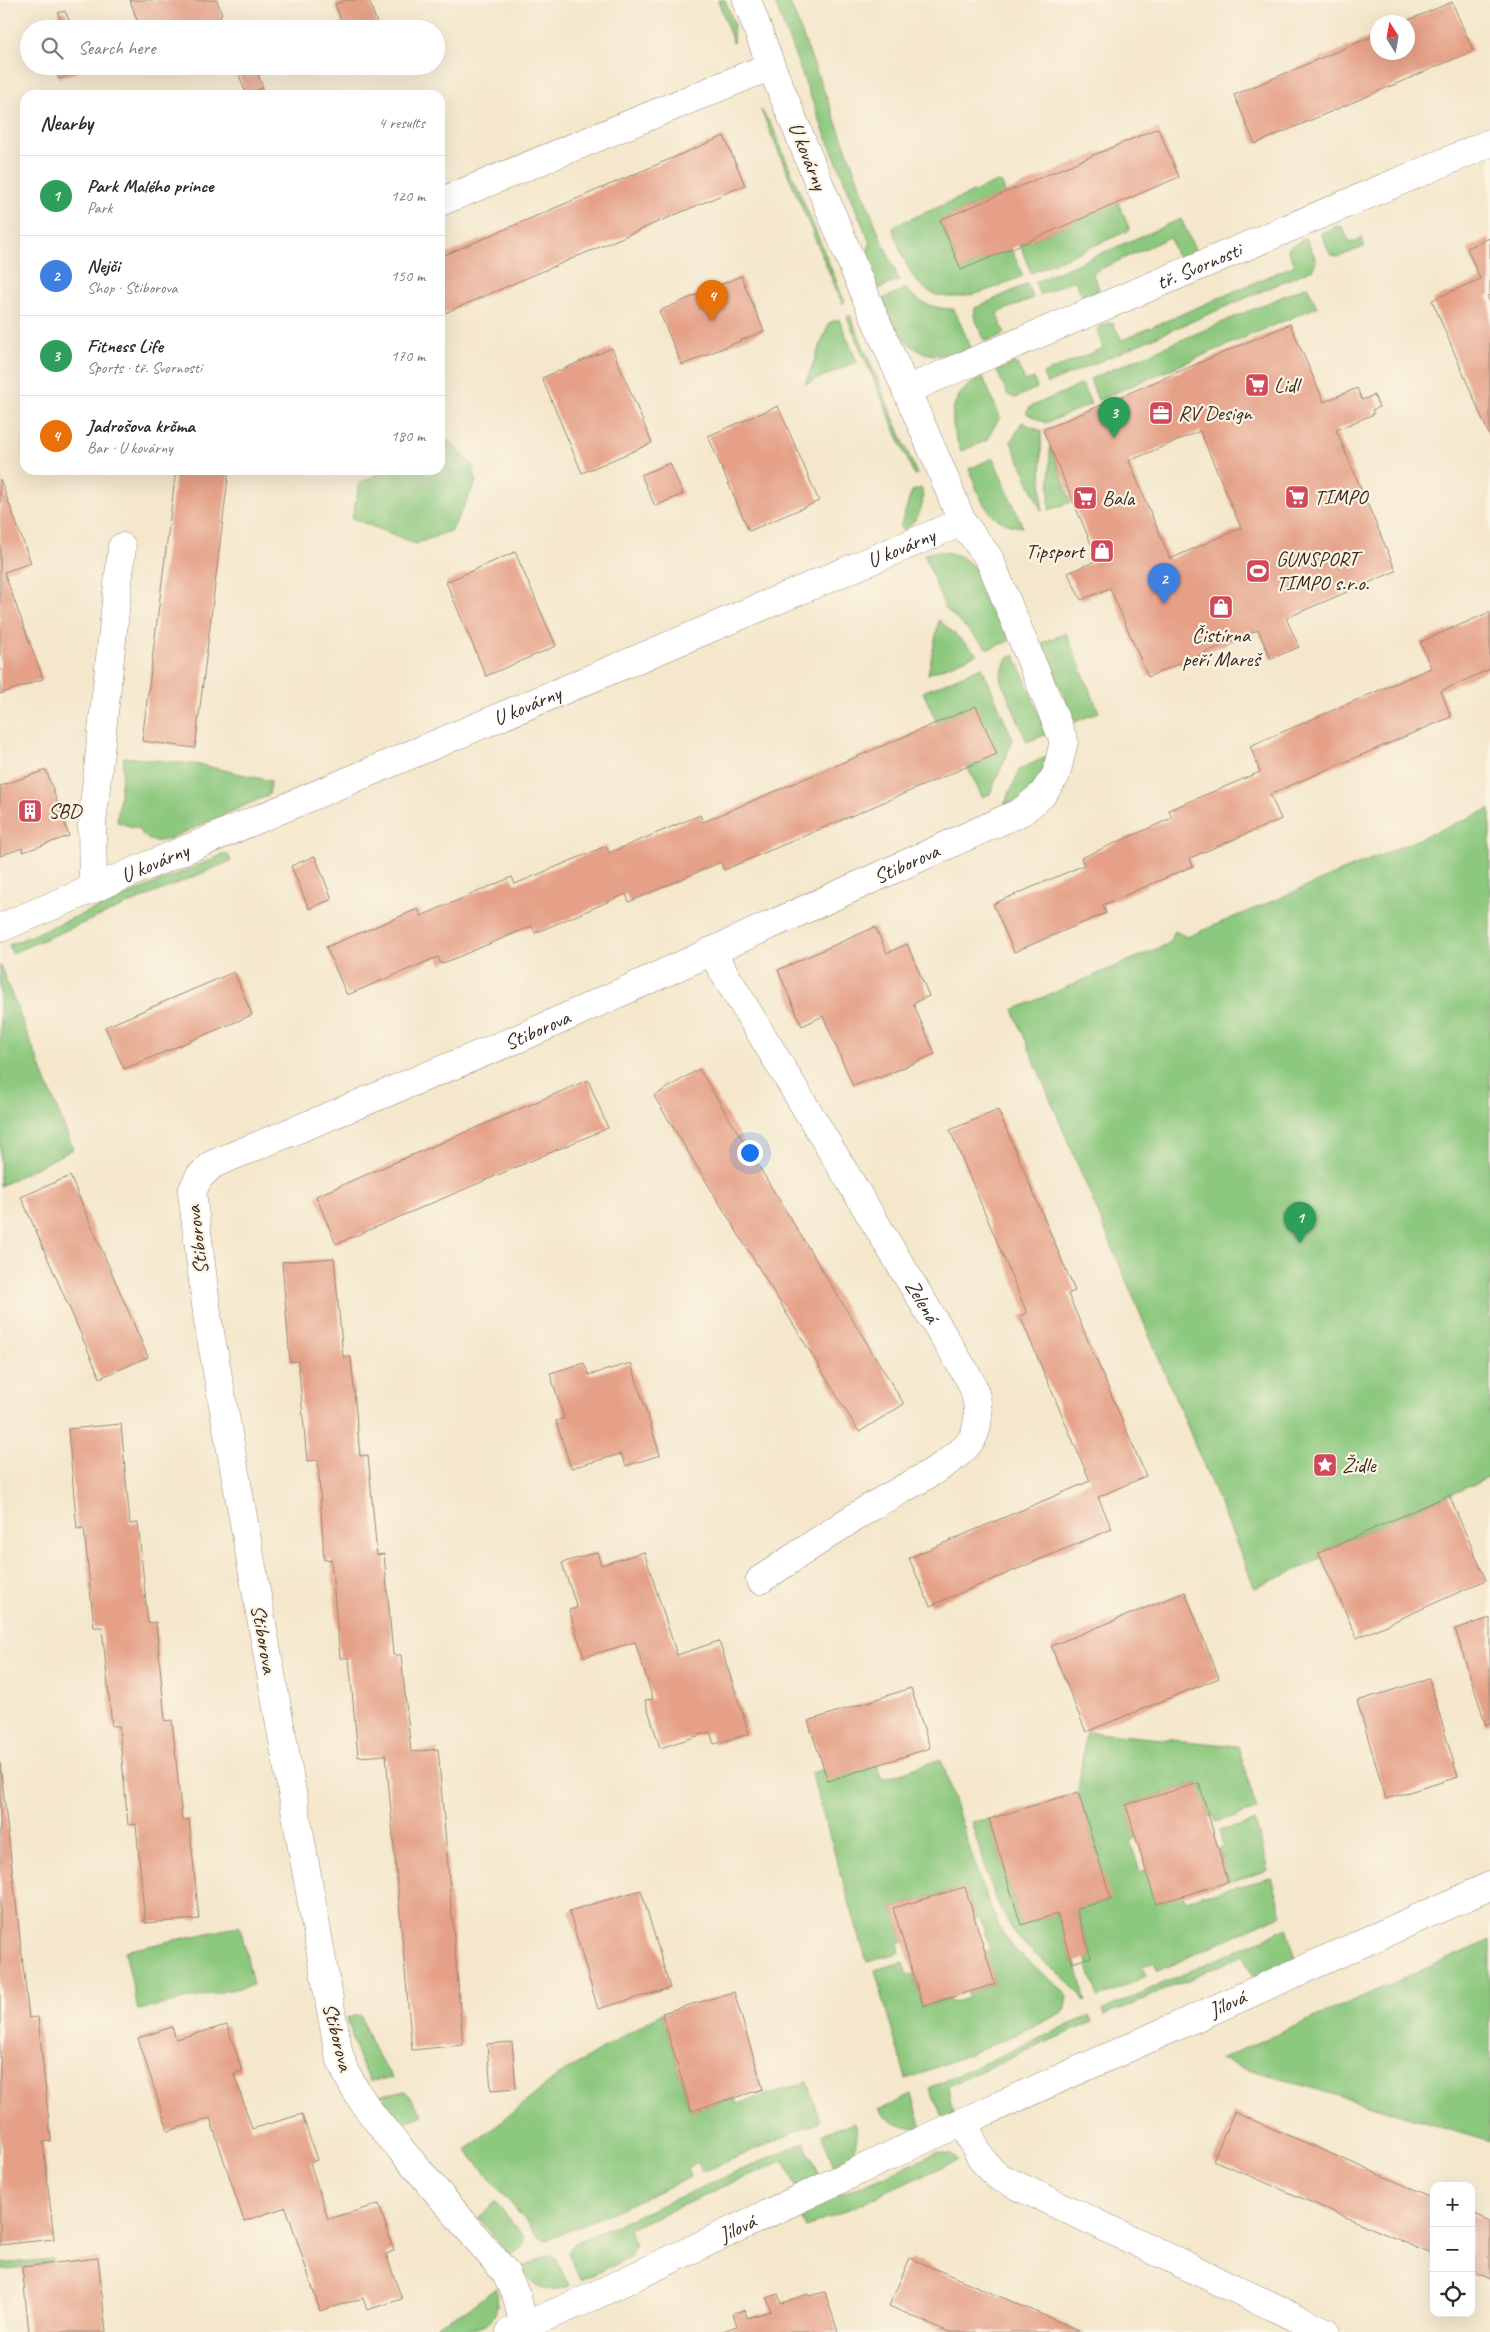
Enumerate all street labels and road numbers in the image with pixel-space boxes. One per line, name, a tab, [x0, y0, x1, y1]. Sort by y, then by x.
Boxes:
street label: U kovárny	[783, 118, 834, 195]
street label: tř. Svornosti	[1152, 235, 1248, 296]
street label: U kovárny	[863, 521, 940, 573]
street label: U kovárny	[489, 679, 566, 731]
street label: U kovárny	[117, 836, 194, 888]
street label: Stiborova	[869, 837, 945, 890]
street label: Stiborova	[500, 1003, 576, 1056]
street label: Stiborova	[180, 1202, 214, 1276]
street label: Zelená	[899, 1275, 946, 1329]
street label: Stiborova	[245, 1603, 283, 1677]
street label: Jílová	[1204, 1983, 1251, 2023]
street label: Stiborova	[317, 2000, 359, 2075]
street label: Jílová	[714, 2207, 761, 2248]

